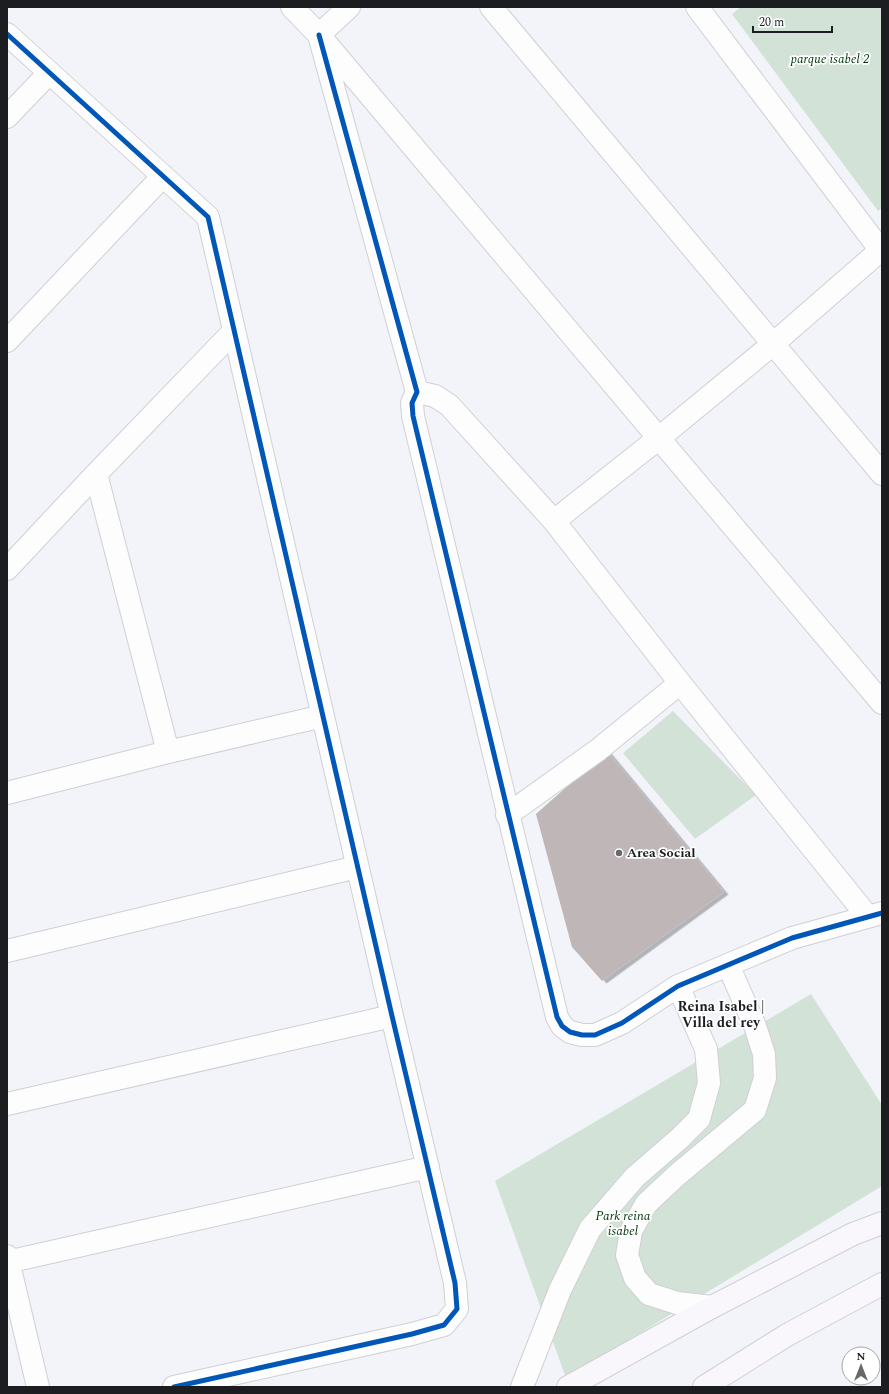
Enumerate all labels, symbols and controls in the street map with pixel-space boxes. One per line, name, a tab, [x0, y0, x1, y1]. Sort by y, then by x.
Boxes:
scale bar	[753, 8, 832, 34]
text: 20 m	[759, 13, 784, 32]
park label: parque isabel 2	[790, 49, 870, 69]
place label: Area Social	[627, 843, 695, 863]
marker: Area Social	[614, 848, 624, 858]
district label: Reina Isabel | Villa del rey	[678, 996, 764, 1033]
park label: Park reina isabel	[596, 1206, 651, 1241]
north arrow	[841, 1346, 881, 1386]
text: N	[857, 1348, 866, 1365]

